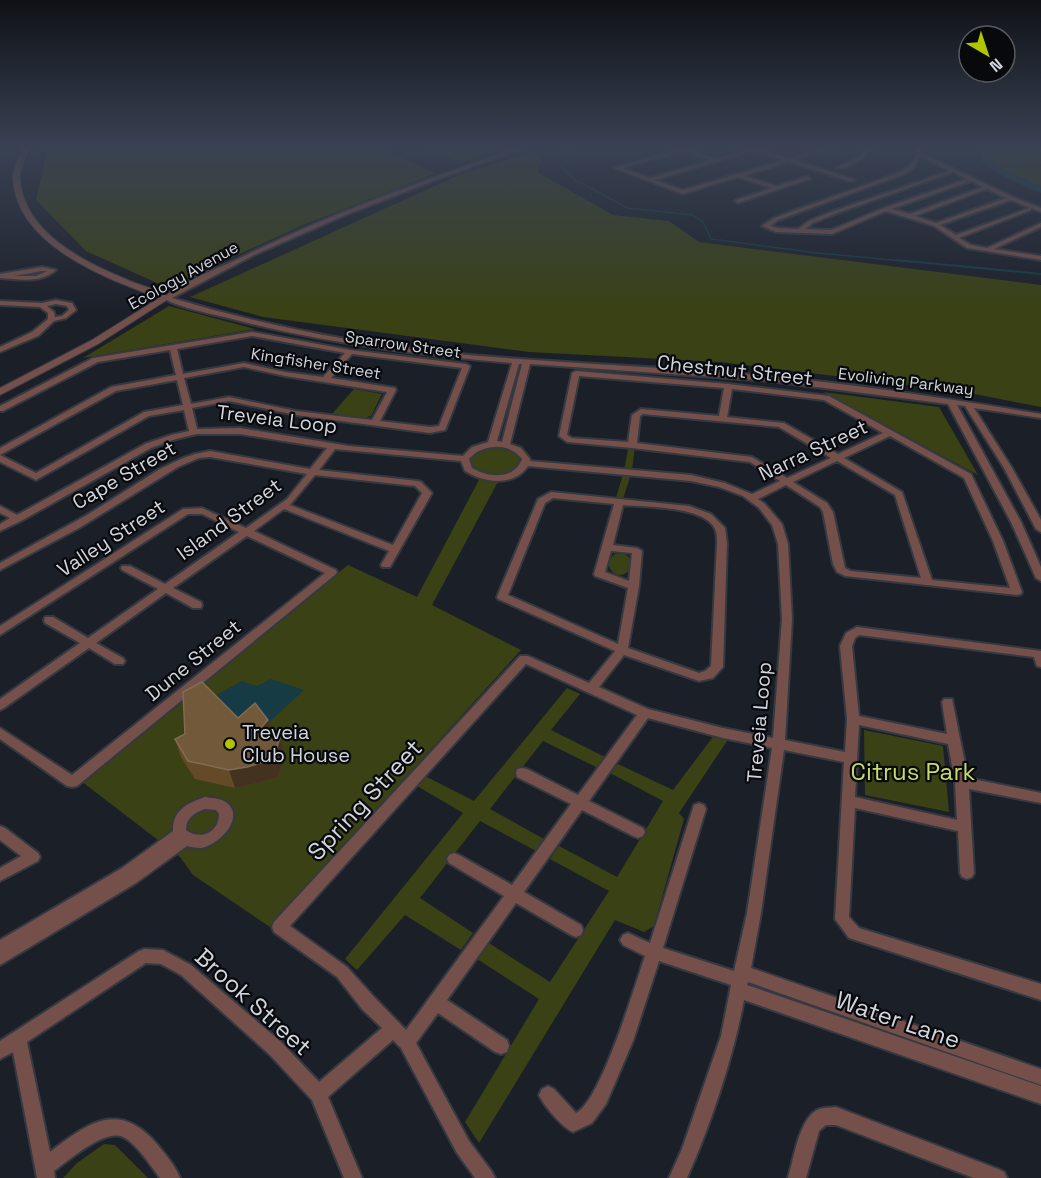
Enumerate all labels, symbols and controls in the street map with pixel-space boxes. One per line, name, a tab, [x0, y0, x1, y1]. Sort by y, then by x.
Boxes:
north arrow	[957, 24, 1017, 84]
text: N	[985, 54, 1007, 77]
street label: Ecology Avenue	[124, 236, 242, 314]
street label: Sparrow Street	[344, 326, 462, 363]
street label: Kingfisher Street	[250, 343, 382, 384]
street label: Chestnut Street	[656, 349, 814, 391]
street label: Evoliving Parkway	[837, 363, 975, 400]
street label: Treveia Loop	[215, 399, 339, 439]
street label: Narra Street	[754, 413, 872, 487]
street label: Cape Street	[68, 435, 180, 515]
street label: Island Street	[172, 472, 286, 566]
street label: Valley Street	[52, 494, 170, 582]
street label: Dune Street	[140, 613, 246, 707]
street label: Treveia Loop	[741, 661, 777, 783]
place label: Treveia Club House	[242, 719, 350, 768]
street label: Spring Street	[301, 733, 429, 867]
marker: Treveia Club House	[223, 737, 237, 751]
park label: Citrus Park	[851, 756, 975, 787]
street label: Brook Street	[189, 941, 318, 1062]
street label: Water Lane	[832, 984, 965, 1055]

